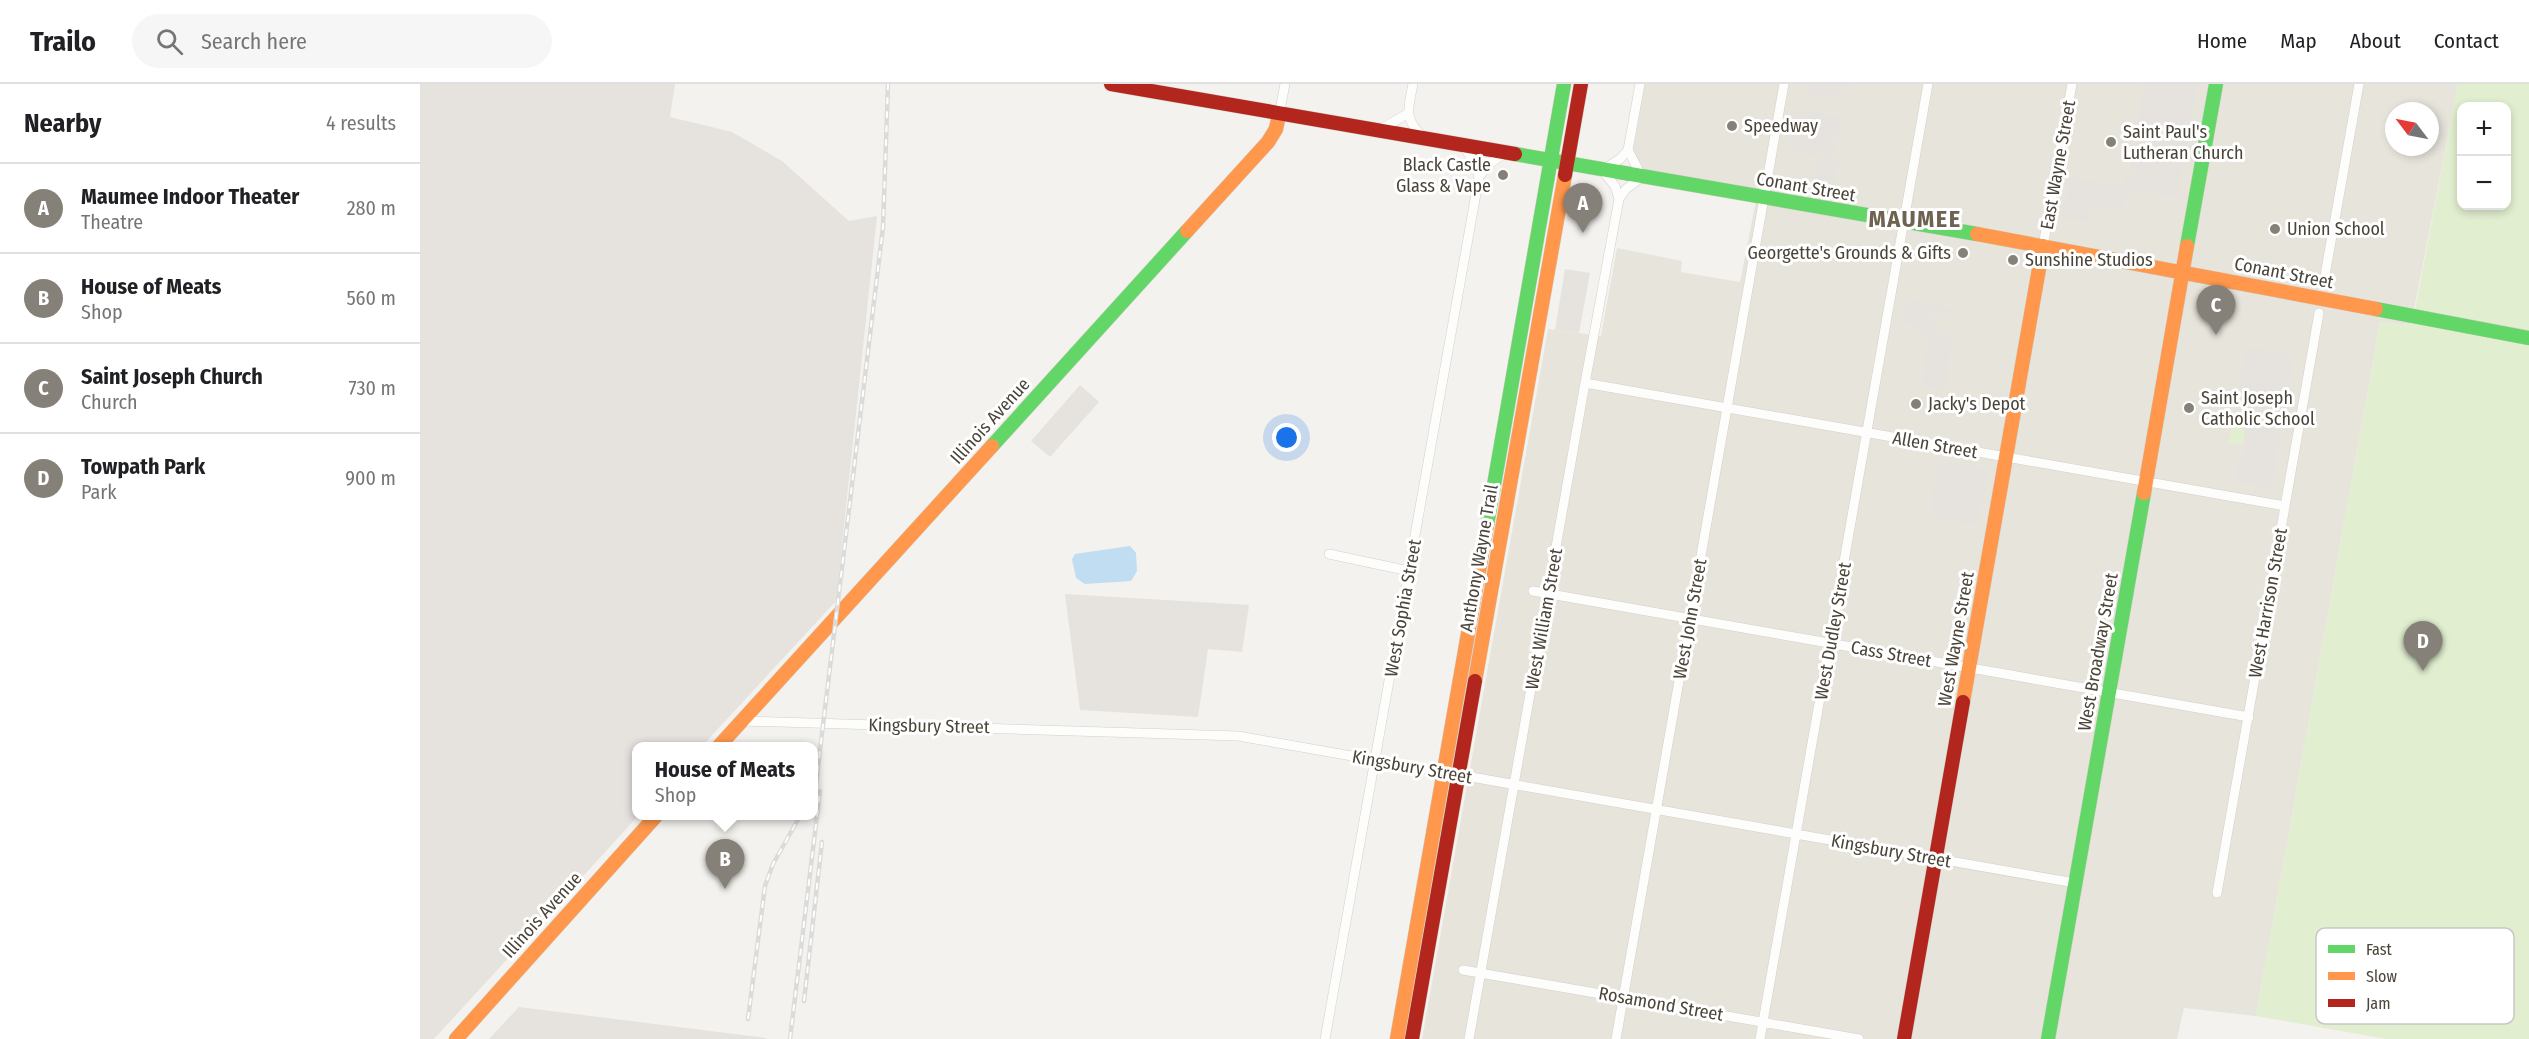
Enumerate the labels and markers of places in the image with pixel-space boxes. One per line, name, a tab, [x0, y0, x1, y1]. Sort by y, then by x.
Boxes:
place label: Speedway	[1744, 115, 1818, 137]
marker: Speedway	[1725, 119, 1739, 133]
place label: Saint Paul's Lutheran Church	[2123, 121, 2243, 164]
marker: Saint Paul's Lutheran Church	[2104, 135, 2118, 149]
place label: Black Castle Glass & Vape	[1396, 154, 1491, 197]
marker: Black Castle Glass & Vape	[1496, 168, 1510, 182]
pin: A	[1564, 184, 1602, 233]
place label: Union School	[2287, 218, 2385, 240]
marker: Union School	[2268, 222, 2282, 236]
place label: Georgette's Grounds & Gifts	[1747, 242, 1951, 264]
marker: Georgette's Grounds & Gifts	[1956, 246, 1970, 260]
place label: Sunshine Studios	[2025, 249, 2153, 271]
marker: Sunshine Studios	[2006, 253, 2020, 267]
pin: C	[2196, 286, 2236, 335]
place label: Saint Joseph Catholic School	[2201, 387, 2315, 430]
place label: Jacky's Depot	[1928, 393, 2026, 415]
marker: Jacky's Depot	[1909, 397, 1923, 411]
marker: Saint Joseph Catholic School	[2182, 401, 2196, 415]
pin: D	[2404, 622, 2442, 671]
pin: B	[706, 840, 744, 889]

